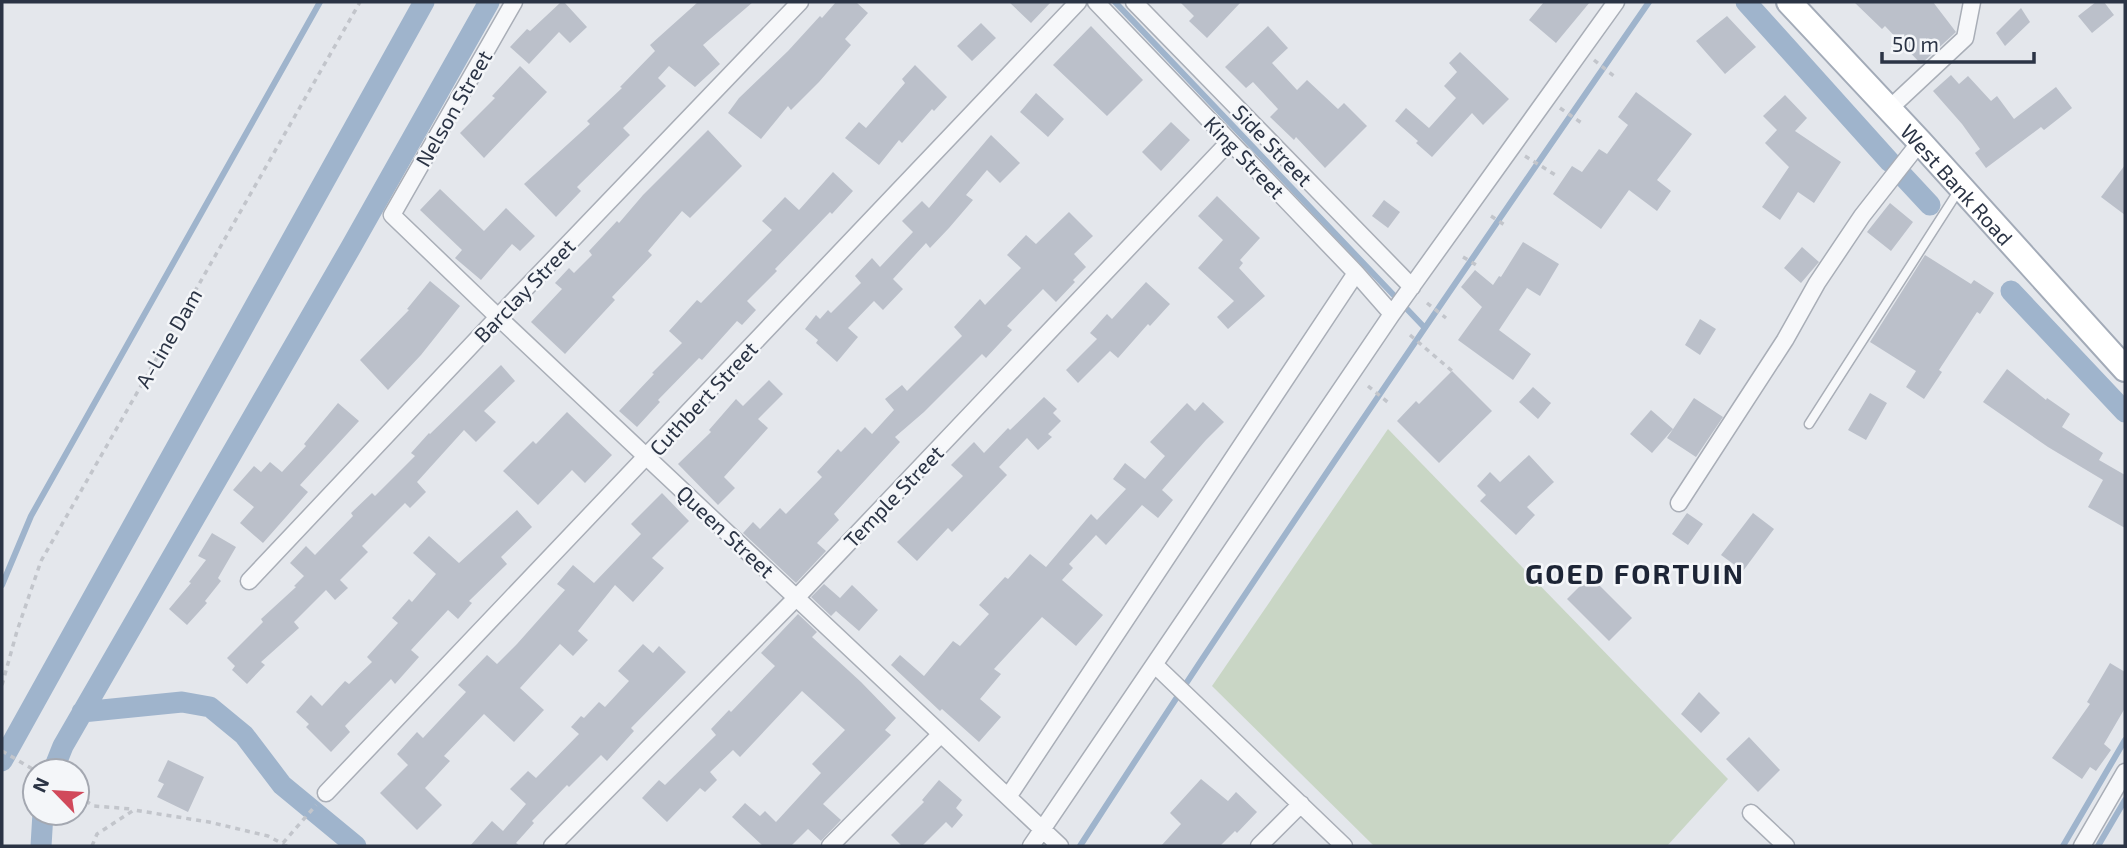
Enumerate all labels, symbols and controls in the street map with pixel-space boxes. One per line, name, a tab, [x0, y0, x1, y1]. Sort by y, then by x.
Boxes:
scale bar	[1882, 21, 2034, 65]
text: 50 m	[1892, 31, 1939, 56]
street label: Nelson Street	[410, 45, 496, 171]
street label: Side Street	[1228, 99, 1318, 191]
street label: King Street	[1200, 111, 1290, 203]
street label: West Bank Road	[1897, 118, 2019, 249]
street label: Barclay Street	[468, 233, 580, 347]
street label: A-Line Dam	[130, 284, 206, 392]
street label: Cuthbert Street	[644, 336, 762, 460]
street label: Temple Street	[838, 440, 948, 552]
street label: Queen Street	[672, 480, 780, 583]
district label: GOED FORTUIN	[1525, 556, 1745, 590]
north arrow	[21, 757, 91, 827]
text: N	[27, 774, 53, 796]

